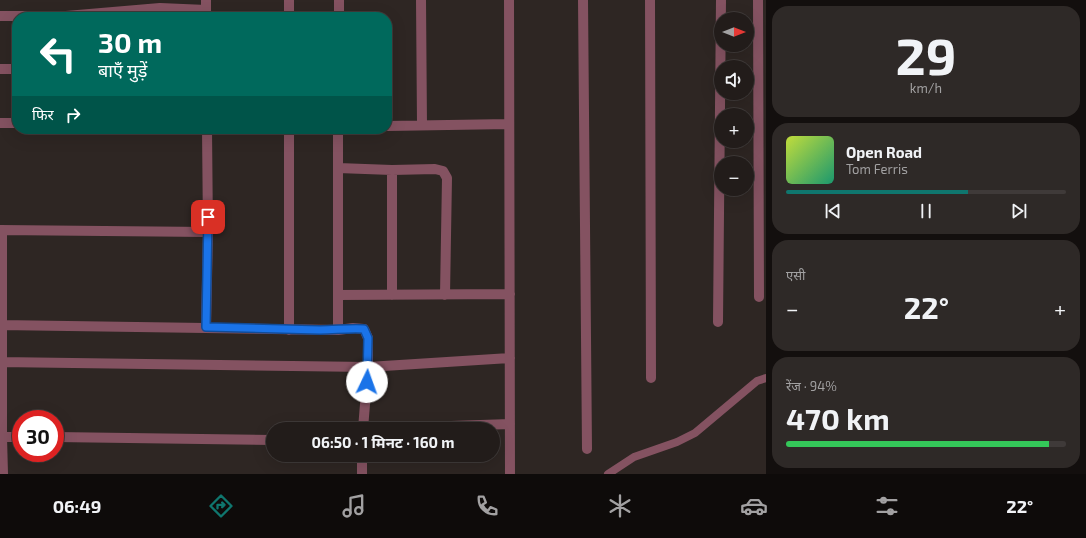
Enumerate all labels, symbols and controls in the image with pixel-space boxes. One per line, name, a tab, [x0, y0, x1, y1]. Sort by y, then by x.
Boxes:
north arrow	[714, 12, 754, 52]
map controls	[714, 12, 754, 196]
text: 29	[896, 23, 956, 85]
text: 30 m	[98, 25, 162, 59]
icon: left	[32, 28, 84, 80]
text: बाएँ मुड़ें	[98, 59, 147, 81]
button: sound	[714, 60, 754, 100]
text: km/h	[910, 80, 942, 96]
icon: right	[62, 104, 84, 126]
text: फिर	[32, 105, 54, 123]
button: +	[714, 108, 754, 148]
text: Open Road	[846, 143, 922, 161]
button: −	[714, 156, 754, 196]
text: Tom Ferris	[846, 161, 908, 177]
pin	[191, 200, 225, 234]
icon: previous	[822, 200, 844, 222]
icon: pause	[915, 200, 937, 222]
icon: next	[1008, 200, 1030, 222]
icon: arrive	[197, 206, 219, 228]
text: एसी	[786, 267, 805, 283]
text: 22°	[904, 289, 949, 325]
text: −	[786, 295, 799, 321]
text: +	[1054, 295, 1066, 321]
position arrow	[346, 361, 388, 403]
text: रेंज · 94%	[786, 378, 837, 394]
text: 470 km	[786, 400, 890, 436]
speed limit sign: 30	[12, 410, 64, 462]
text: 06:50 · 1 मिनट · 160 m	[312, 433, 454, 451]
icon: directions	[207, 492, 235, 520]
icon: music	[340, 492, 368, 520]
icon: phone	[473, 492, 501, 520]
icon: climate	[606, 492, 634, 520]
icon: car	[740, 492, 768, 520]
icon: filters	[873, 492, 901, 520]
text: 06:49	[53, 495, 101, 517]
text: 22°	[1006, 495, 1033, 517]

